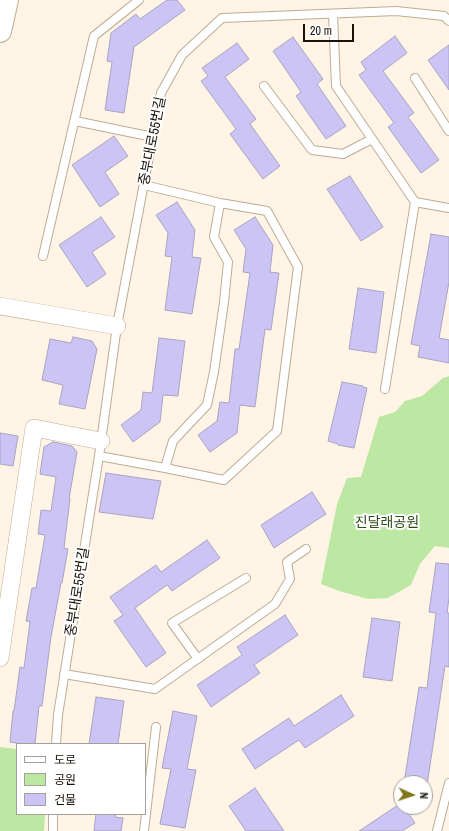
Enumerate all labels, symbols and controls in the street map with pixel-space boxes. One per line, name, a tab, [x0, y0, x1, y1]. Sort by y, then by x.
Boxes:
scale bar	[305, 16, 356, 42]
text: 20 m	[310, 23, 332, 39]
street label: 중부대로55번길	[136, 95, 170, 187]
park label: 진달래공원	[355, 515, 419, 531]
street label: 중부대로55번길	[63, 546, 93, 638]
legend	[16, 743, 146, 815]
text: 도로	[54, 752, 76, 768]
text: 공원	[54, 772, 76, 788]
north arrow	[393, 775, 433, 815]
text: 건물	[54, 792, 76, 808]
text: N	[417, 792, 431, 799]

